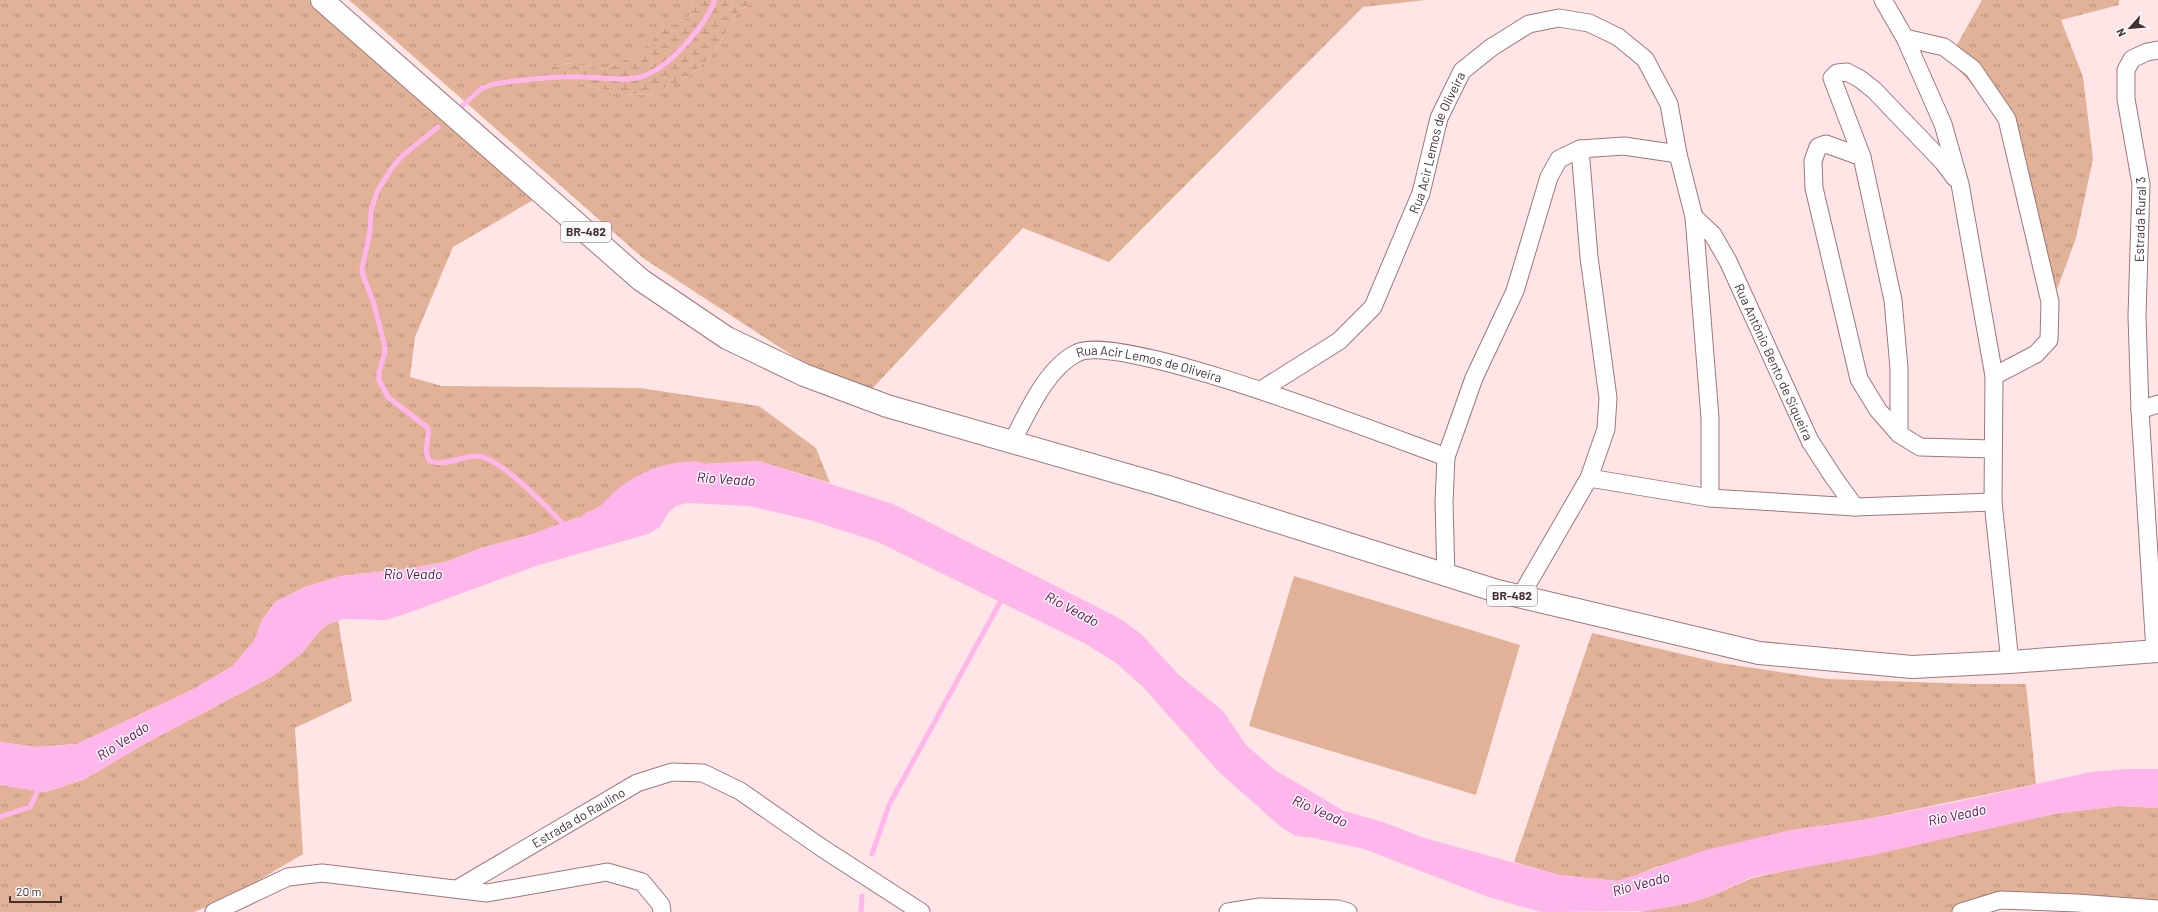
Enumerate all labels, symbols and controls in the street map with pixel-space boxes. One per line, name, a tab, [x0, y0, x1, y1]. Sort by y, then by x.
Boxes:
north arrow	[2110, 8, 2150, 48]
text: N	[2113, 27, 2128, 39]
street label: Rua Acir Lemos de Oliveira	[1405, 69, 1468, 216]
street label: Estrada Rural 3	[2131, 176, 2149, 262]
road number: BR-482	[561, 222, 611, 242]
street label: Rua Antônio Bento de Siqueira	[1731, 281, 1817, 443]
street label: Rua Acir Lemos de Oliveira	[1074, 342, 1224, 386]
water label: Rio Veado	[696, 468, 756, 489]
water label: Rio Veado	[384, 565, 442, 582]
road number: BR-482	[1487, 586, 1537, 606]
water label: Rio Veado	[1042, 587, 1102, 630]
water label: Rio Veado	[93, 717, 152, 764]
street label: Estrada do Raulino	[529, 784, 628, 851]
water label: Rio Veado	[1290, 791, 1350, 830]
water label: Rio Veado	[1926, 800, 1987, 829]
water label: Rio Veado	[1610, 868, 1671, 899]
scale bar	[10, 878, 61, 904]
text: 20 m	[16, 884, 42, 898]

